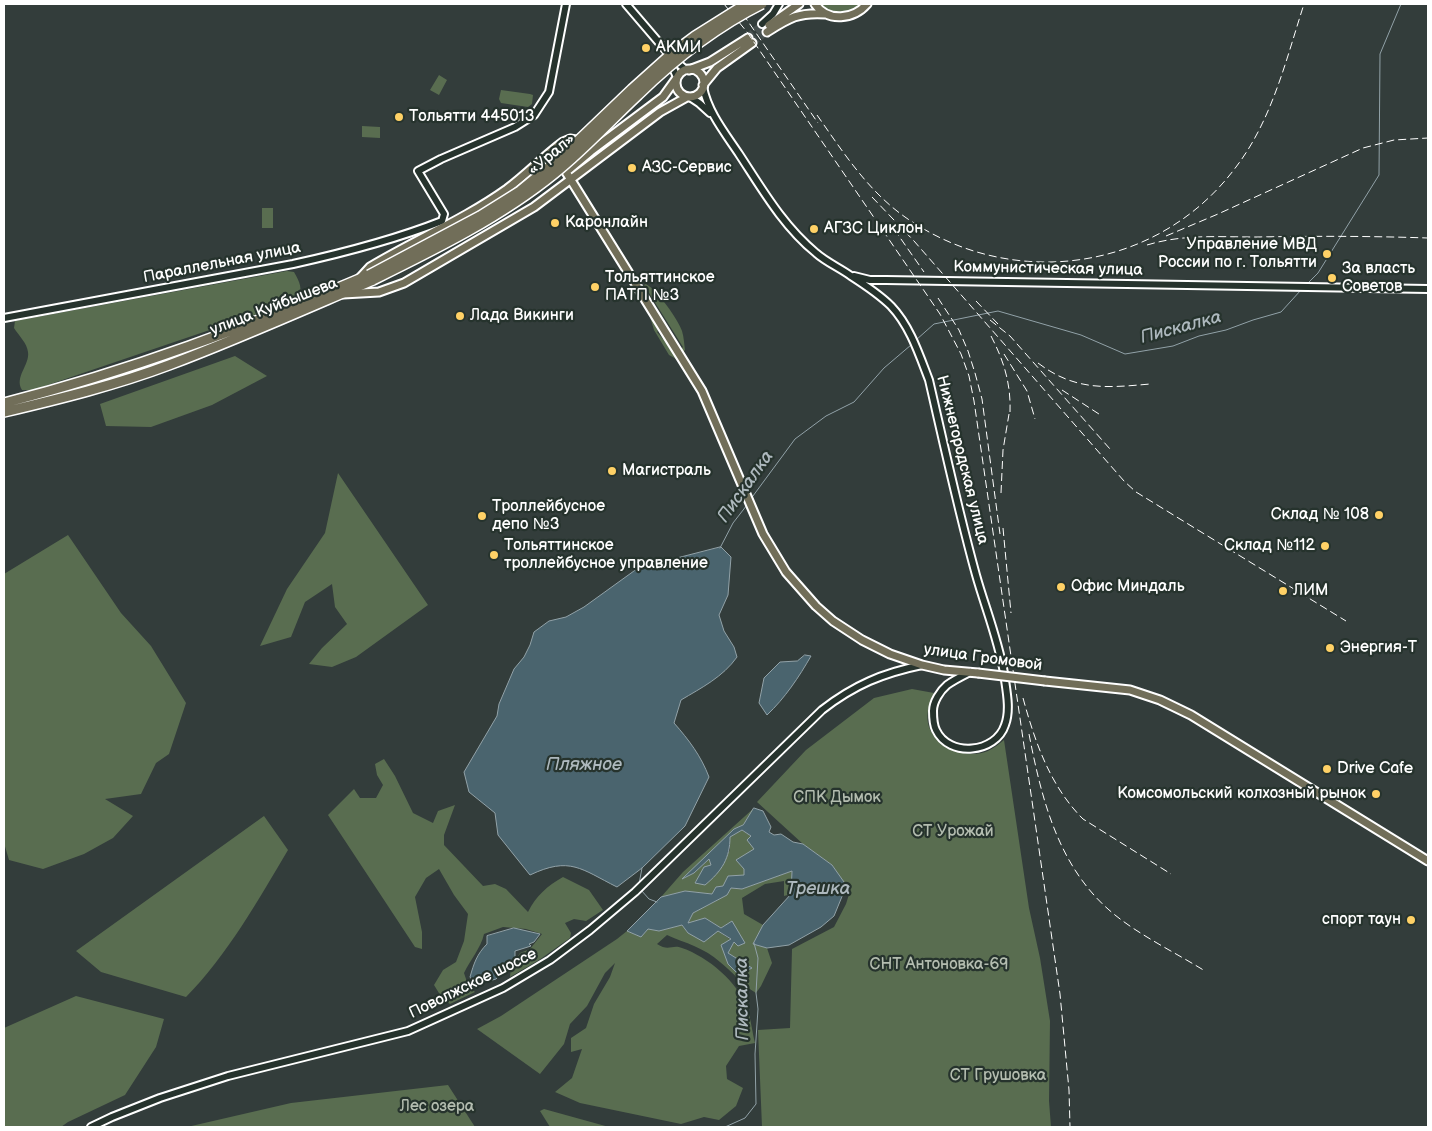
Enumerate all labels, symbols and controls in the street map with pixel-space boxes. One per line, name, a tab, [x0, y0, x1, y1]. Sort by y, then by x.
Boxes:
place label: АКМИ	[656, 38, 701, 58]
marker: АКМИ	[640, 42, 652, 54]
place label: Тольятти 445013	[409, 107, 535, 127]
marker: Тольятти 445013	[393, 111, 405, 123]
street label: «Урал»	[525, 130, 579, 180]
place label: АЗС-Сервис	[642, 158, 732, 178]
marker: АЗС-Сервис	[626, 162, 638, 174]
place label: Каронлайн	[565, 213, 648, 233]
marker: Каронлайн	[549, 217, 561, 229]
place label: АГЗС Циклон	[824, 219, 923, 239]
marker: АГЗС Циклон	[808, 223, 820, 235]
place label: Управление МВД России по г. Тольятти	[1158, 235, 1317, 273]
street label: Параллельная улица	[142, 238, 302, 288]
marker: Управление МВД России по г. Тольятти	[1321, 248, 1333, 260]
street label: Коммунистическая улица	[953, 258, 1143, 280]
place label: За власть Советов	[1342, 259, 1415, 297]
place label: Тольяттинское ПАТП №3	[605, 268, 715, 306]
marker: За власть Советов	[1326, 272, 1338, 284]
street label: улица Куйбышева	[208, 274, 340, 340]
marker: Тольяттинское ПАТП №3	[589, 281, 601, 293]
place label: Лада Викинги	[470, 306, 574, 326]
water label: Пискалка	[1138, 307, 1224, 349]
marker: Лада Викинги	[454, 310, 466, 322]
street label: Нижнегородская улица	[932, 373, 992, 547]
water label: Пискалка	[713, 447, 779, 527]
place label: Магистраль	[622, 461, 711, 481]
marker: Магистраль	[606, 465, 618, 477]
place label: Троллейбусное депо №3	[492, 497, 605, 535]
place label: Склад № 108	[1271, 505, 1369, 525]
marker: Склад № 108	[1373, 509, 1385, 521]
marker: Троллейбусное депо №3	[476, 510, 488, 522]
place label: Тольяттинское троллейбусное управление	[504, 536, 708, 574]
place label: Склад №112	[1224, 536, 1315, 556]
marker: Склад №112	[1319, 540, 1331, 552]
marker: Тольяттинское троллейбусное управление	[488, 549, 500, 561]
place label: Офис Миндаль	[1071, 577, 1185, 597]
marker: Офис Миндаль	[1055, 581, 1067, 593]
place label: ЛИМ	[1293, 581, 1328, 601]
marker: ЛИМ	[1277, 585, 1289, 597]
place label: Энергия-Т	[1340, 638, 1417, 658]
street label: улица Громовой	[922, 640, 1044, 676]
marker: Энергия-Т	[1324, 642, 1336, 654]
water label: Пляжное	[546, 754, 622, 776]
place label: Drive Cafe	[1337, 759, 1413, 779]
marker: Drive Cafe	[1321, 763, 1333, 775]
place label: Комсомольский колхозный рынок	[1117, 784, 1366, 804]
park label: СПК Дымок	[793, 788, 881, 808]
marker: Комсомольский колхозный рынок	[1370, 788, 1382, 800]
park label: СТ Урожай	[912, 822, 994, 842]
water label: Трешка	[786, 878, 850, 900]
place label: спорт таун	[1322, 910, 1401, 930]
marker: спорт таун	[1405, 914, 1417, 926]
street label: Поволжское шоссе	[406, 945, 540, 1023]
park label: СНТ Антоновка-69	[870, 955, 1008, 975]
water label: Пискалка	[731, 957, 755, 1041]
park label: СТ Грушовка	[950, 1066, 1046, 1086]
park label: Лес озера	[400, 1097, 474, 1117]

